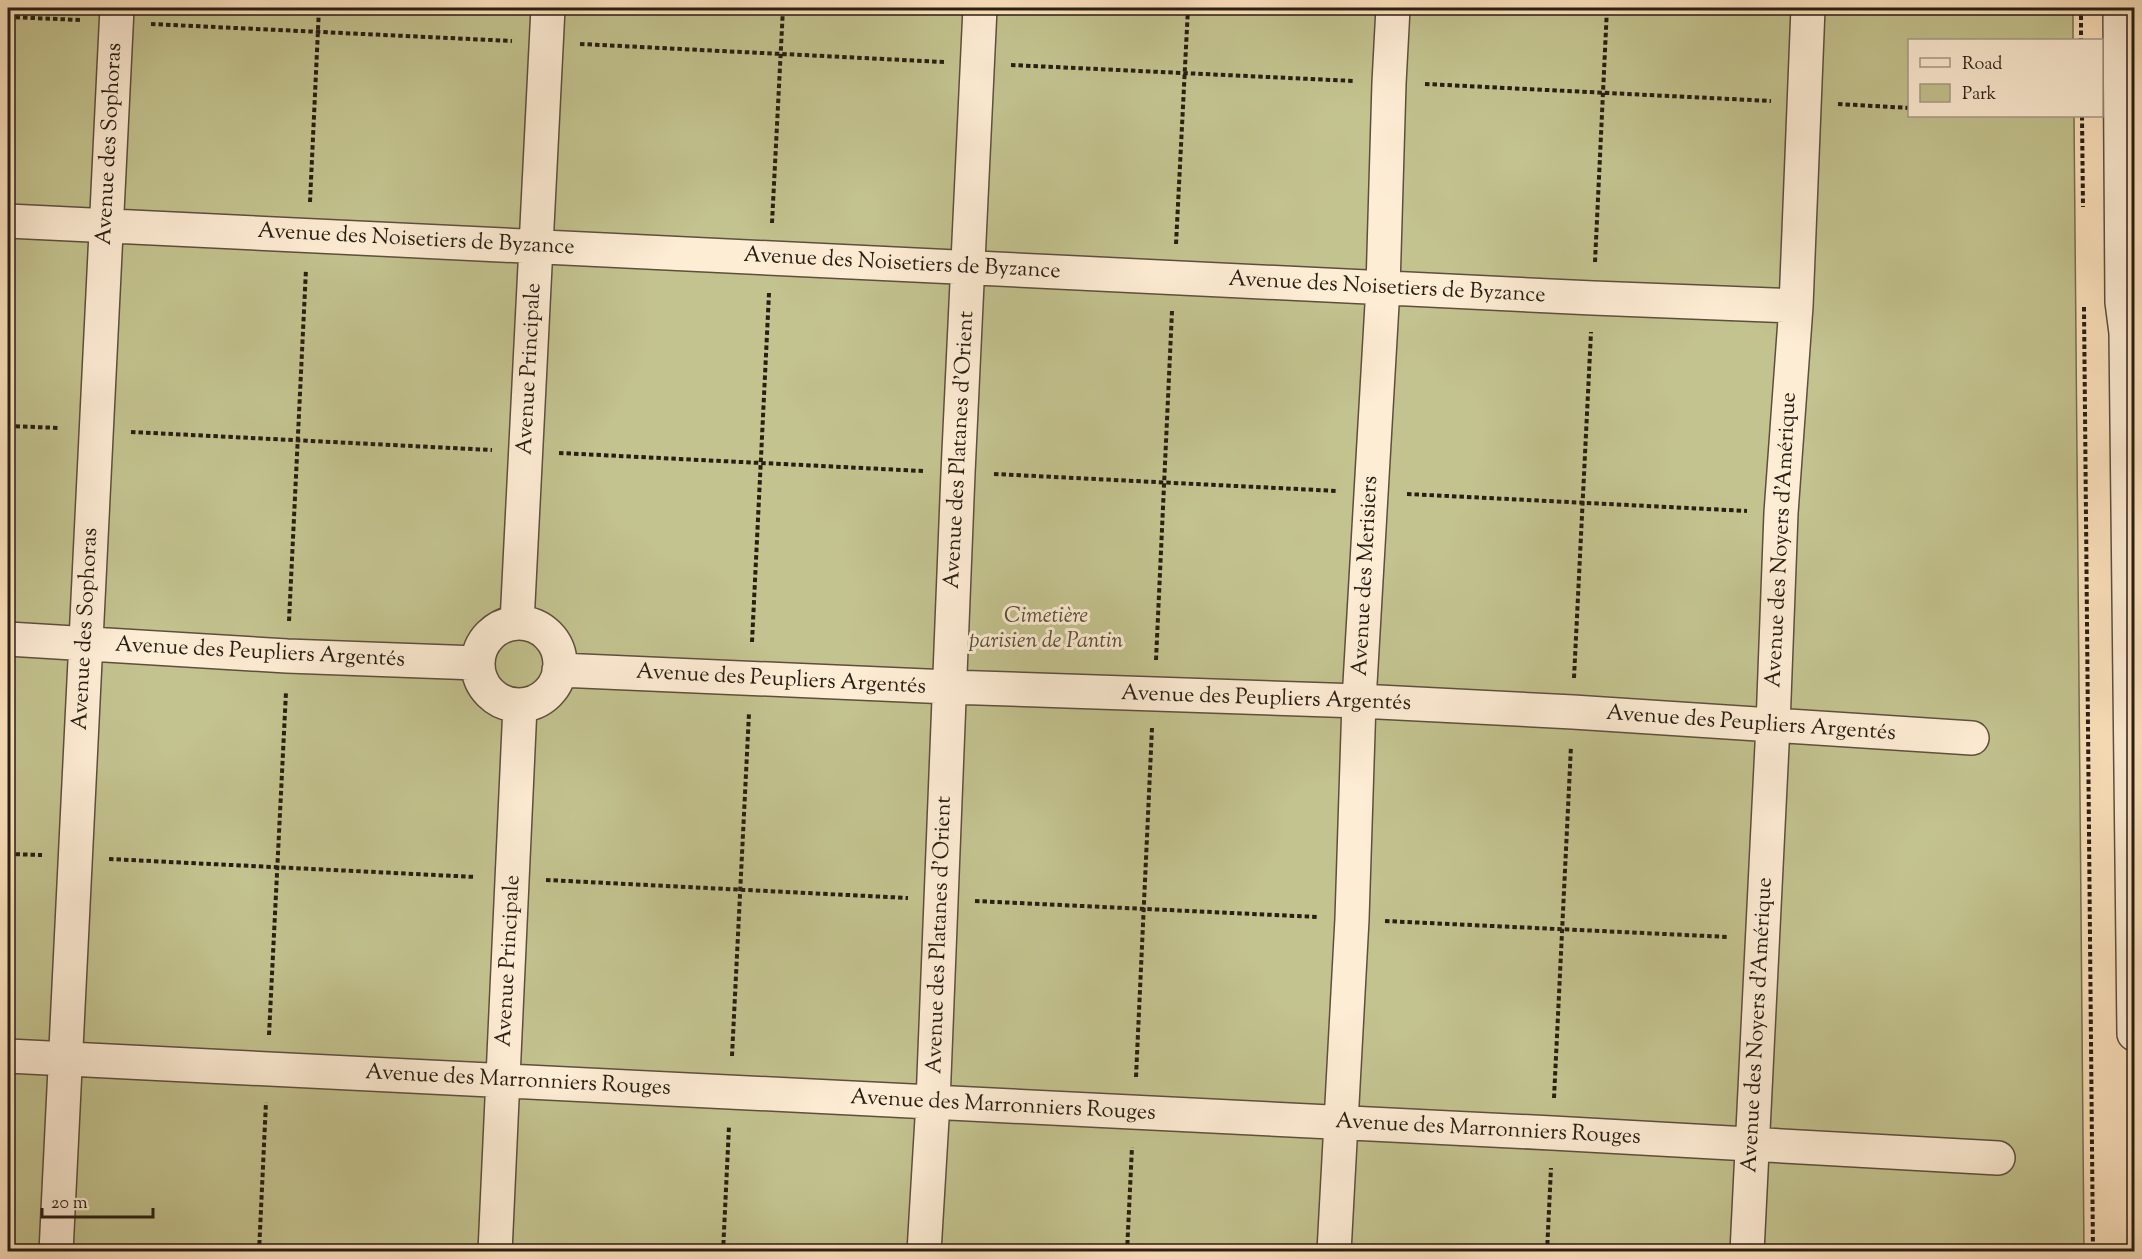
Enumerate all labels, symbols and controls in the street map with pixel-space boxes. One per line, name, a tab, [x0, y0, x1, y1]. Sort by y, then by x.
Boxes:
legend	[1908, 39, 2103, 117]
street label: Avenue des Sophoras	[89, 42, 131, 246]
text: Road	[1962, 52, 2002, 78]
text: Park	[1962, 82, 1997, 108]
street label: Avenue des Noisetiers de Byzance	[257, 216, 575, 264]
street label: Avenue des Noisetiers de Byzance	[743, 240, 1061, 288]
street label: Avenue des Noisetiers de Byzance	[1228, 264, 1546, 312]
street label: Avenue Principale	[510, 282, 550, 456]
street label: Avenue des Platanes d'Orient	[937, 310, 983, 590]
street label: Avenue des Noyers d'Amérique	[1758, 391, 1806, 689]
street label: Avenue des Merisiers	[1345, 475, 1387, 677]
street label: Avenue des Sophoras	[65, 527, 107, 731]
park label: Cimetière parisien de Pantin	[969, 601, 1124, 658]
street label: Avenue des Peupliers Argentés	[114, 629, 406, 677]
street label: Avenue des Peupliers Argentés	[635, 656, 927, 704]
street label: Avenue des Peupliers Argentés	[1120, 678, 1412, 720]
street label: Avenue des Peupliers Argentés	[1605, 698, 1897, 750]
street label: Avenue des Platanes d'Orient	[919, 795, 961, 1075]
street label: Avenue Principale	[489, 874, 529, 1048]
street label: Avenue des Noyers d'Amérique	[1734, 876, 1782, 1174]
street label: Avenue des Marronniers Rouges	[364, 1057, 672, 1105]
street label: Avenue des Marronniers Rouges	[849, 1082, 1157, 1130]
street label: Avenue des Marronniers Rouges	[1334, 1106, 1642, 1154]
scale bar	[42, 1181, 153, 1219]
text: 20 m	[51, 1191, 88, 1217]

